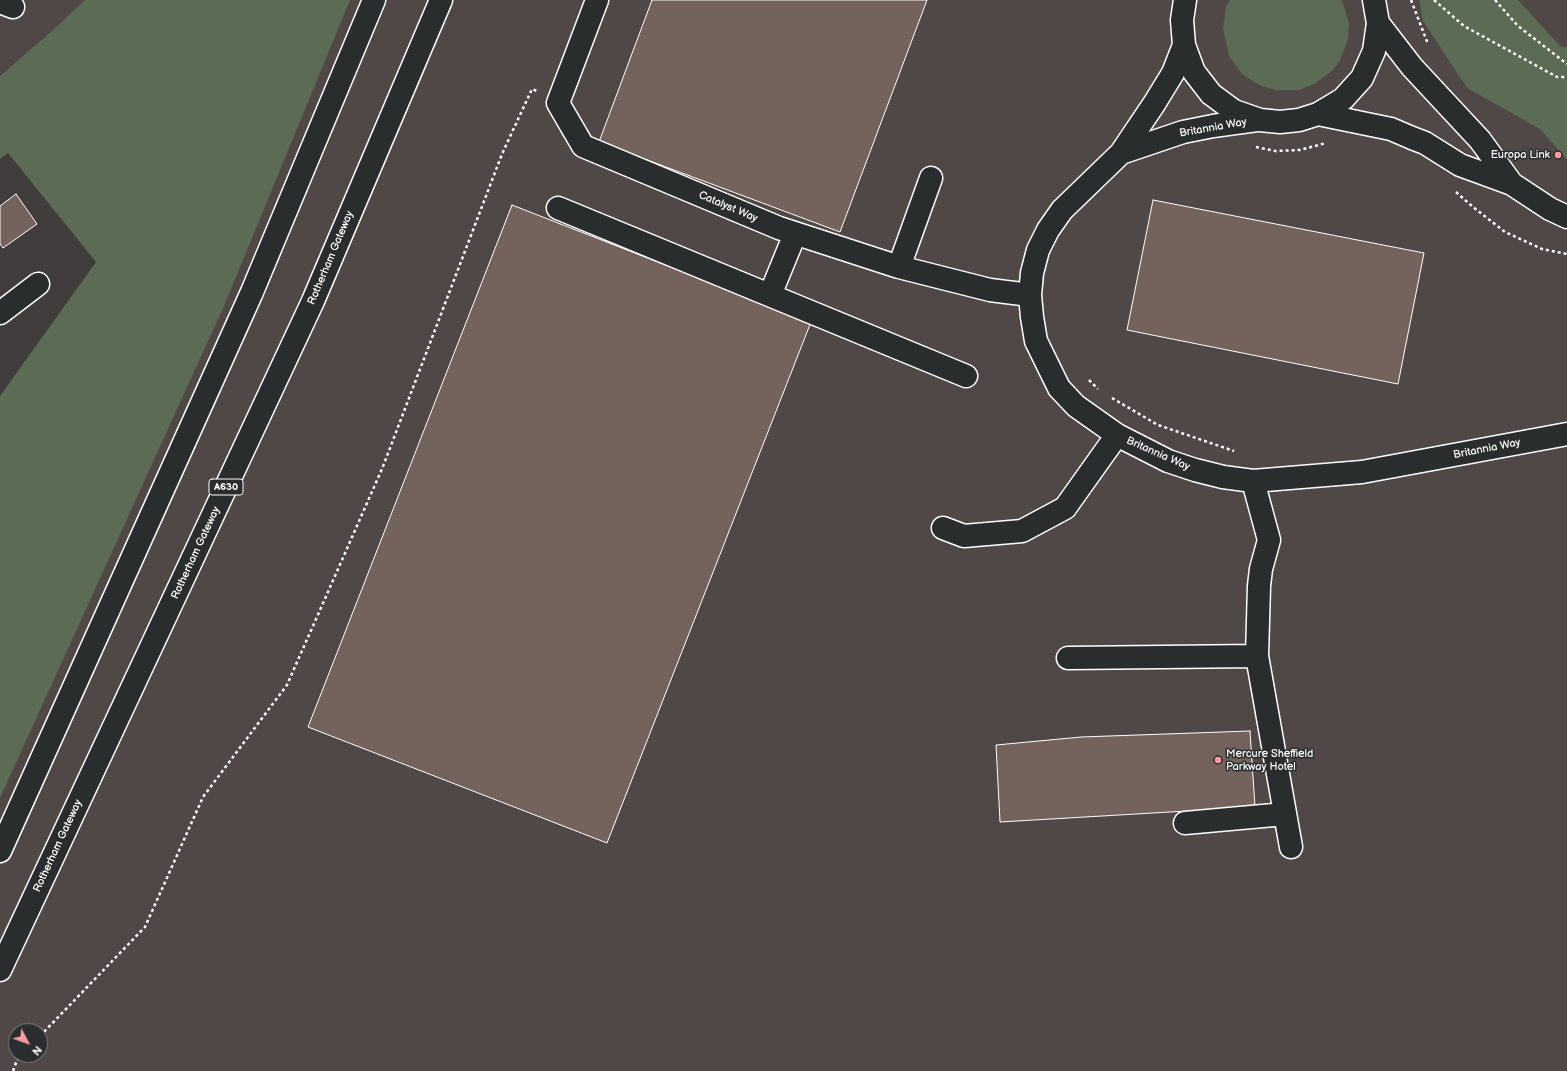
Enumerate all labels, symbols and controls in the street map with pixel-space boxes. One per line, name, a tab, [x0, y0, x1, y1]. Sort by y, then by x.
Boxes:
street label: Britannia Way	[1178, 116, 1248, 140]
place label: Europa Link	[1491, 148, 1550, 162]
marker: Europa Link	[1553, 150, 1563, 160]
street label: Catalyst Way	[696, 189, 760, 225]
street label: Rotherham Gateway	[305, 209, 357, 307]
street label: Britannia Way	[1124, 434, 1192, 474]
street label: Britannia Way	[1452, 436, 1522, 462]
road number: A630	[209, 479, 243, 495]
street label: Rotherham Gateway	[169, 505, 223, 601]
place label: Mercure Sheffield Parkway Hotel	[1226, 747, 1313, 773]
marker: Mercure Sheffield Parkway Hotel	[1213, 755, 1223, 765]
street label: Rotherham Gateway	[31, 798, 85, 894]
north arrow	[8, 1023, 48, 1063]
text: N	[29, 1043, 44, 1058]

